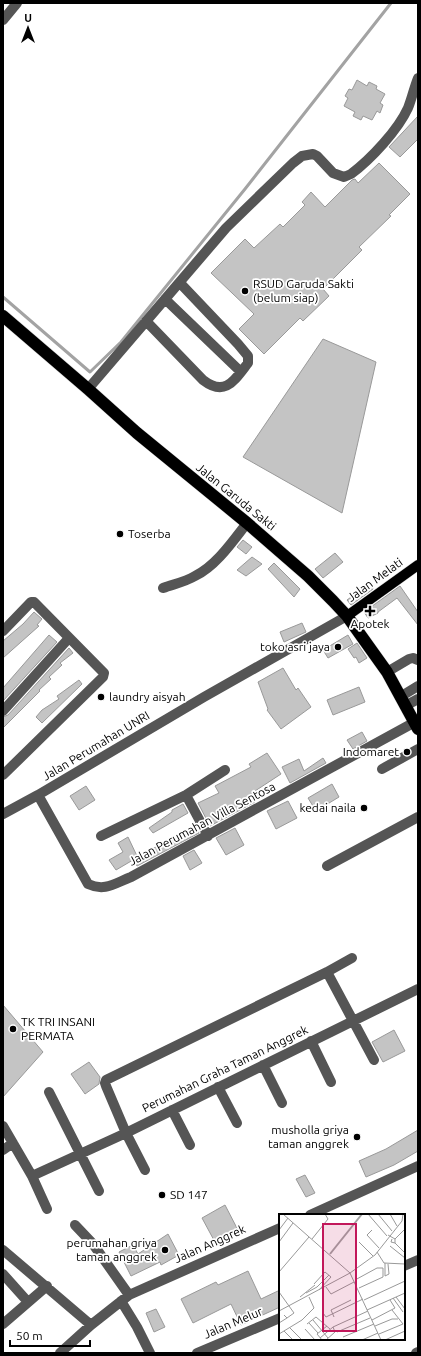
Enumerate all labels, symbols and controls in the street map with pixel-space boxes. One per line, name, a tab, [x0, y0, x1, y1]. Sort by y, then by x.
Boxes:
north arrow	[8, 8, 48, 48]
text: U	[24, 12, 32, 24]
place label: RSUD Garuda Sakti (belum siap)	[253, 277, 354, 305]
marker: RSUD Garuda Sakti (belum siap)	[240, 286, 250, 296]
street label: Jalan Garuda Sakti	[194, 461, 279, 533]
place label: Toserba	[128, 527, 171, 540]
marker: Toserba	[115, 529, 125, 539]
street label: Jalan Melati	[345, 555, 405, 604]
marker: Apotek	[365, 606, 375, 616]
place label: Apotek	[350, 617, 390, 630]
place label: toko asri jaya	[260, 640, 330, 653]
marker: toko asri jaya	[333, 642, 343, 652]
place label: laundry aisyah	[109, 690, 186, 703]
marker: laundry aisyah	[96, 692, 106, 702]
street label: Jalan Perumahan UNRI	[40, 708, 152, 783]
place label: Indomaret	[343, 745, 399, 758]
marker: Indomaret	[402, 747, 412, 757]
street label: Jalan Perumahan Villa Sentosa	[126, 779, 277, 868]
place label: kedai naila	[299, 801, 356, 814]
marker: kedai naila	[359, 803, 369, 813]
place label: TK TRI INSANI PERMATA	[21, 1015, 95, 1042]
street label: Perumahan Graha Taman Anggrek	[140, 1023, 310, 1114]
marker: TK TRI INSANI PERMATA	[8, 1024, 18, 1034]
place label: musholla griya taman anggrek	[268, 1123, 349, 1150]
marker: musholla griya taman anggrek	[352, 1132, 362, 1142]
place label: SD 147	[170, 1188, 208, 1201]
marker: SD 147	[157, 1190, 167, 1200]
inset map	[279, 1214, 405, 1340]
street label: Jalan Anggrek	[172, 1222, 247, 1265]
place label: perumahan griya taman anggrek	[67, 1236, 157, 1263]
marker: perumahan griya taman anggrek	[160, 1245, 170, 1255]
street label: Jalan Melur	[201, 1304, 265, 1341]
scale bar	[10, 1322, 90, 1348]
text: 50 m	[16, 1329, 43, 1342]

